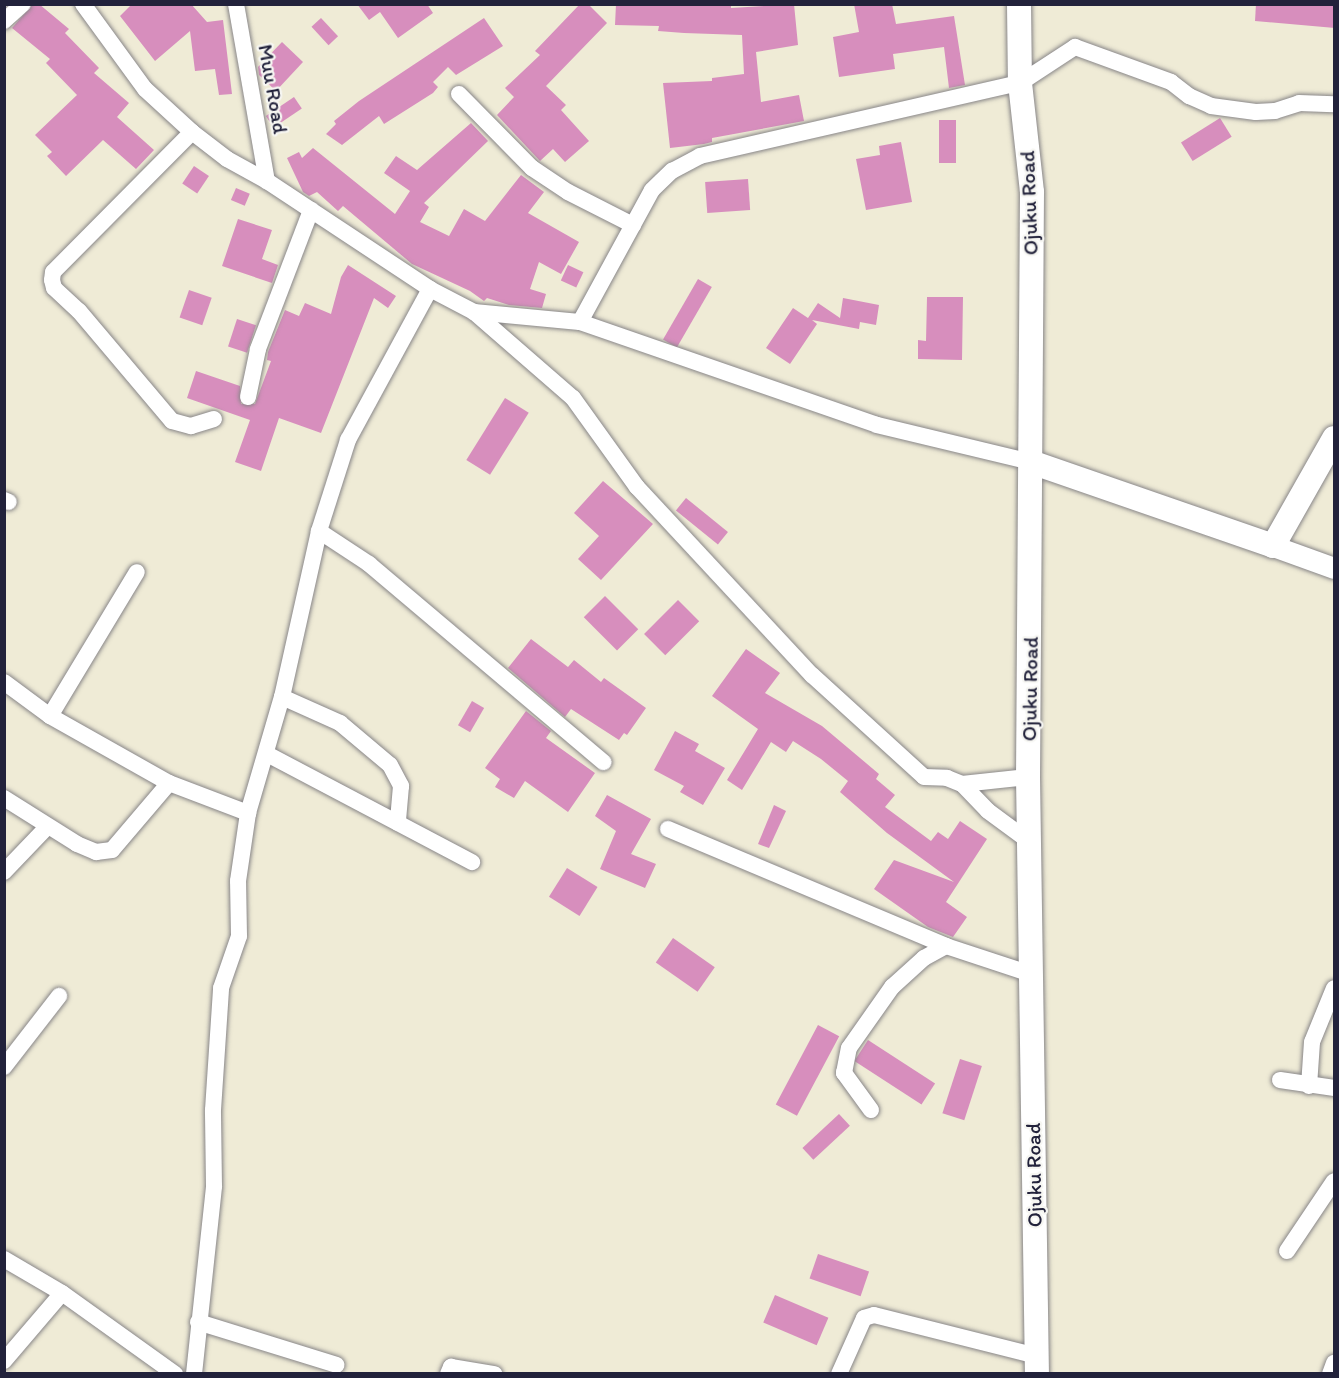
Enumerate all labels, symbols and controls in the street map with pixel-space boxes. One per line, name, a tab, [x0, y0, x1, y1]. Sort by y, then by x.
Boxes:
street label: Muu Road	[253, 43, 293, 135]
street label: Ojuku Road	[1015, 151, 1043, 255]
street label: Ojuku Road	[1016, 637, 1044, 741]
street label: Ojuku Road	[1020, 1123, 1048, 1227]

